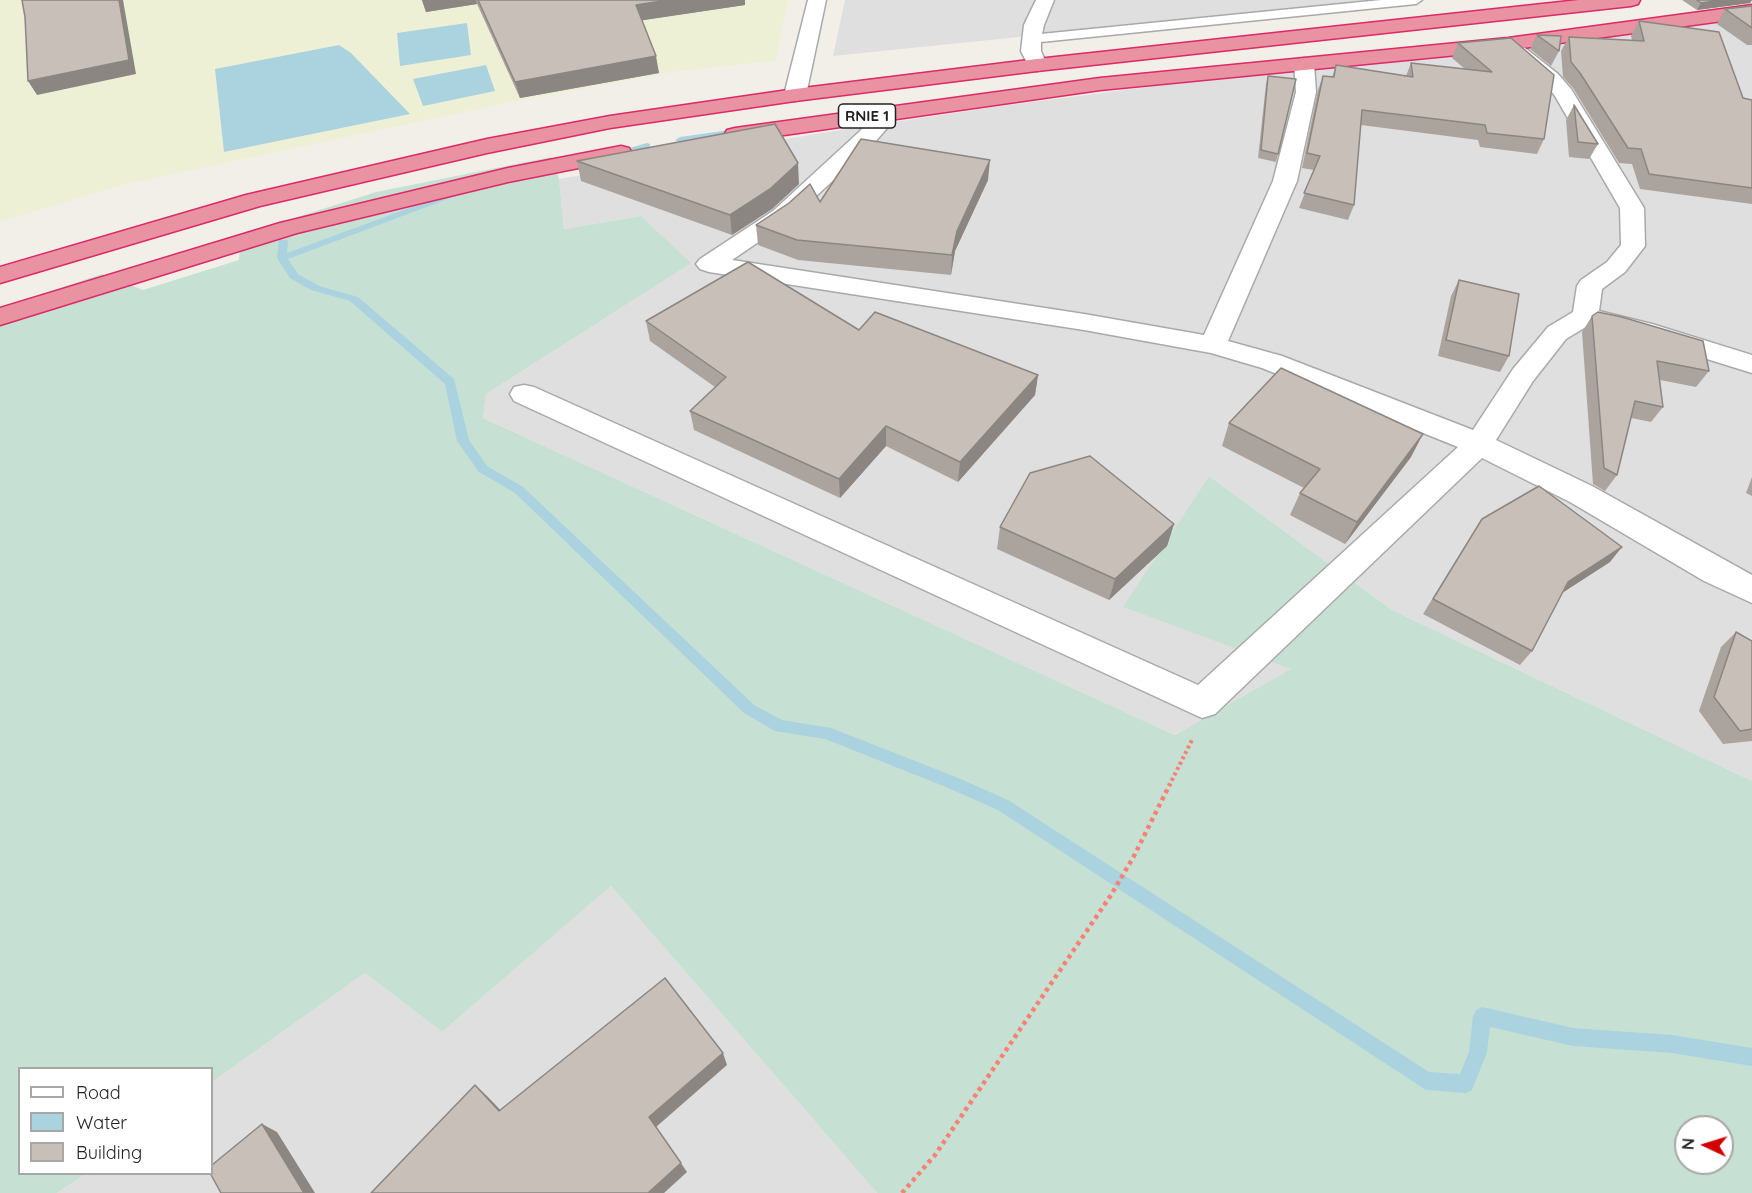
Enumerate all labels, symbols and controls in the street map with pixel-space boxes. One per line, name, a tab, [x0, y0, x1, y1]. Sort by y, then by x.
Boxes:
road number: RNIE 1	[838, 104, 896, 128]
legend	[18, 1067, 213, 1175]
text: Road	[76, 1081, 121, 1104]
text: Water	[76, 1111, 127, 1134]
north arrow	[1674, 1115, 1734, 1175]
text: N	[1678, 1137, 1698, 1150]
text: Building	[76, 1141, 142, 1164]

